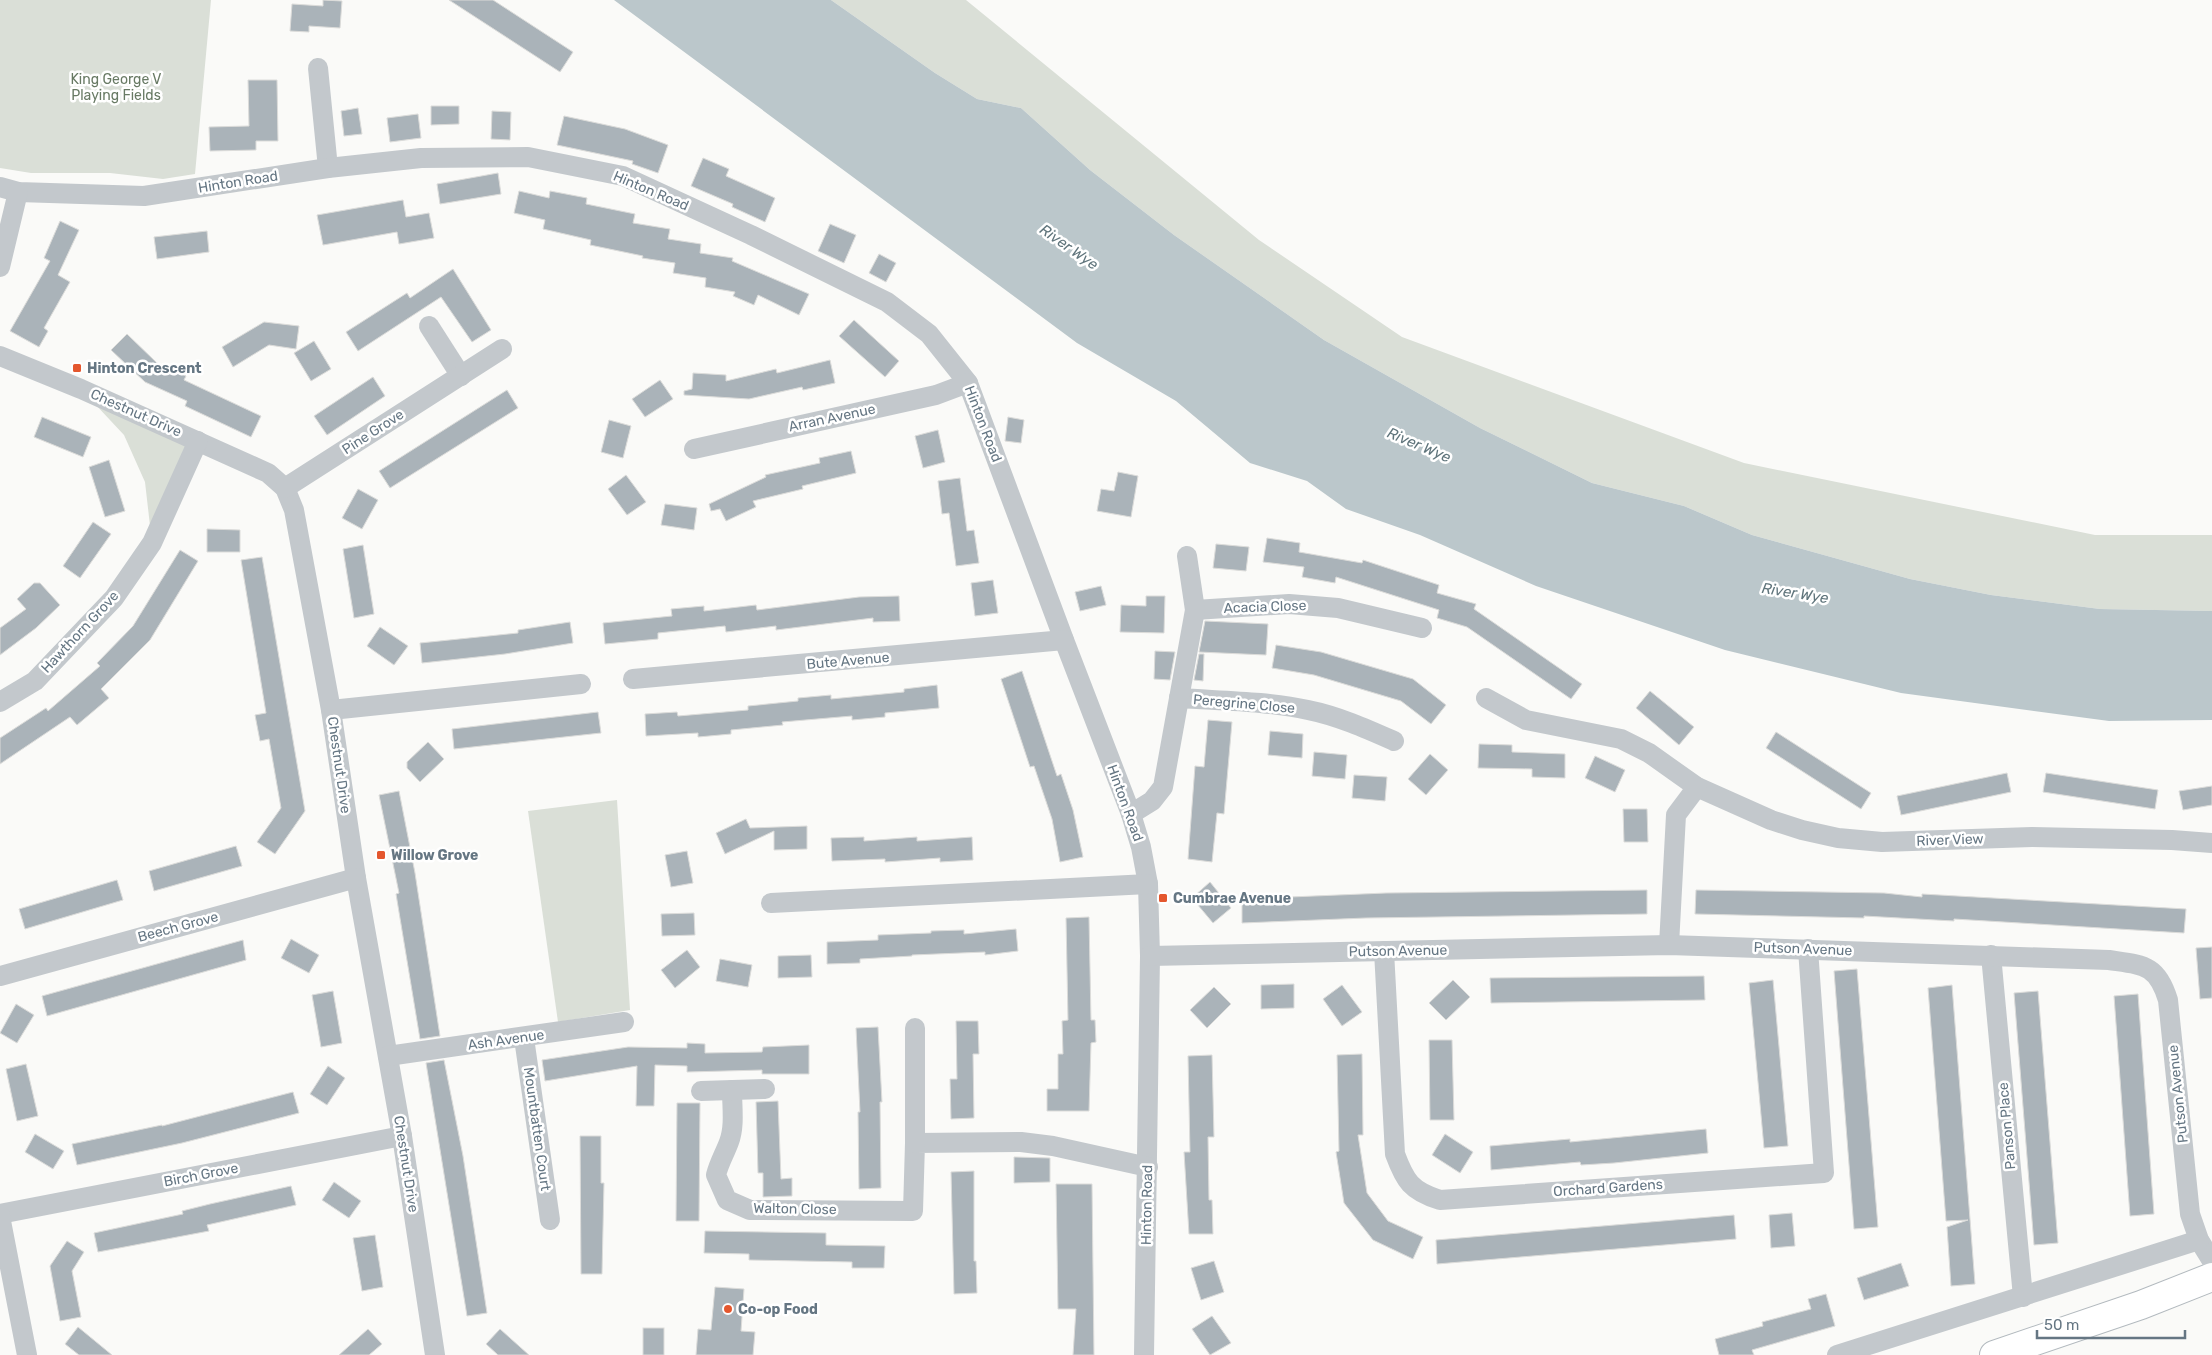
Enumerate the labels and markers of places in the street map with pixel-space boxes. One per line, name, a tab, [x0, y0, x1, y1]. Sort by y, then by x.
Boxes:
place label: Hinton Crescent	[87, 360, 202, 377]
marker: Hinton Crescent	[71, 362, 83, 374]
place label: Willow Grove	[391, 847, 478, 864]
marker: Willow Grove	[375, 849, 387, 861]
place label: Cumbrae Avenue	[1173, 890, 1291, 907]
marker: Cumbrae Avenue	[1157, 892, 1169, 904]
place label: Co-op Food	[738, 1301, 818, 1318]
marker: Co-op Food	[722, 1303, 734, 1315]

